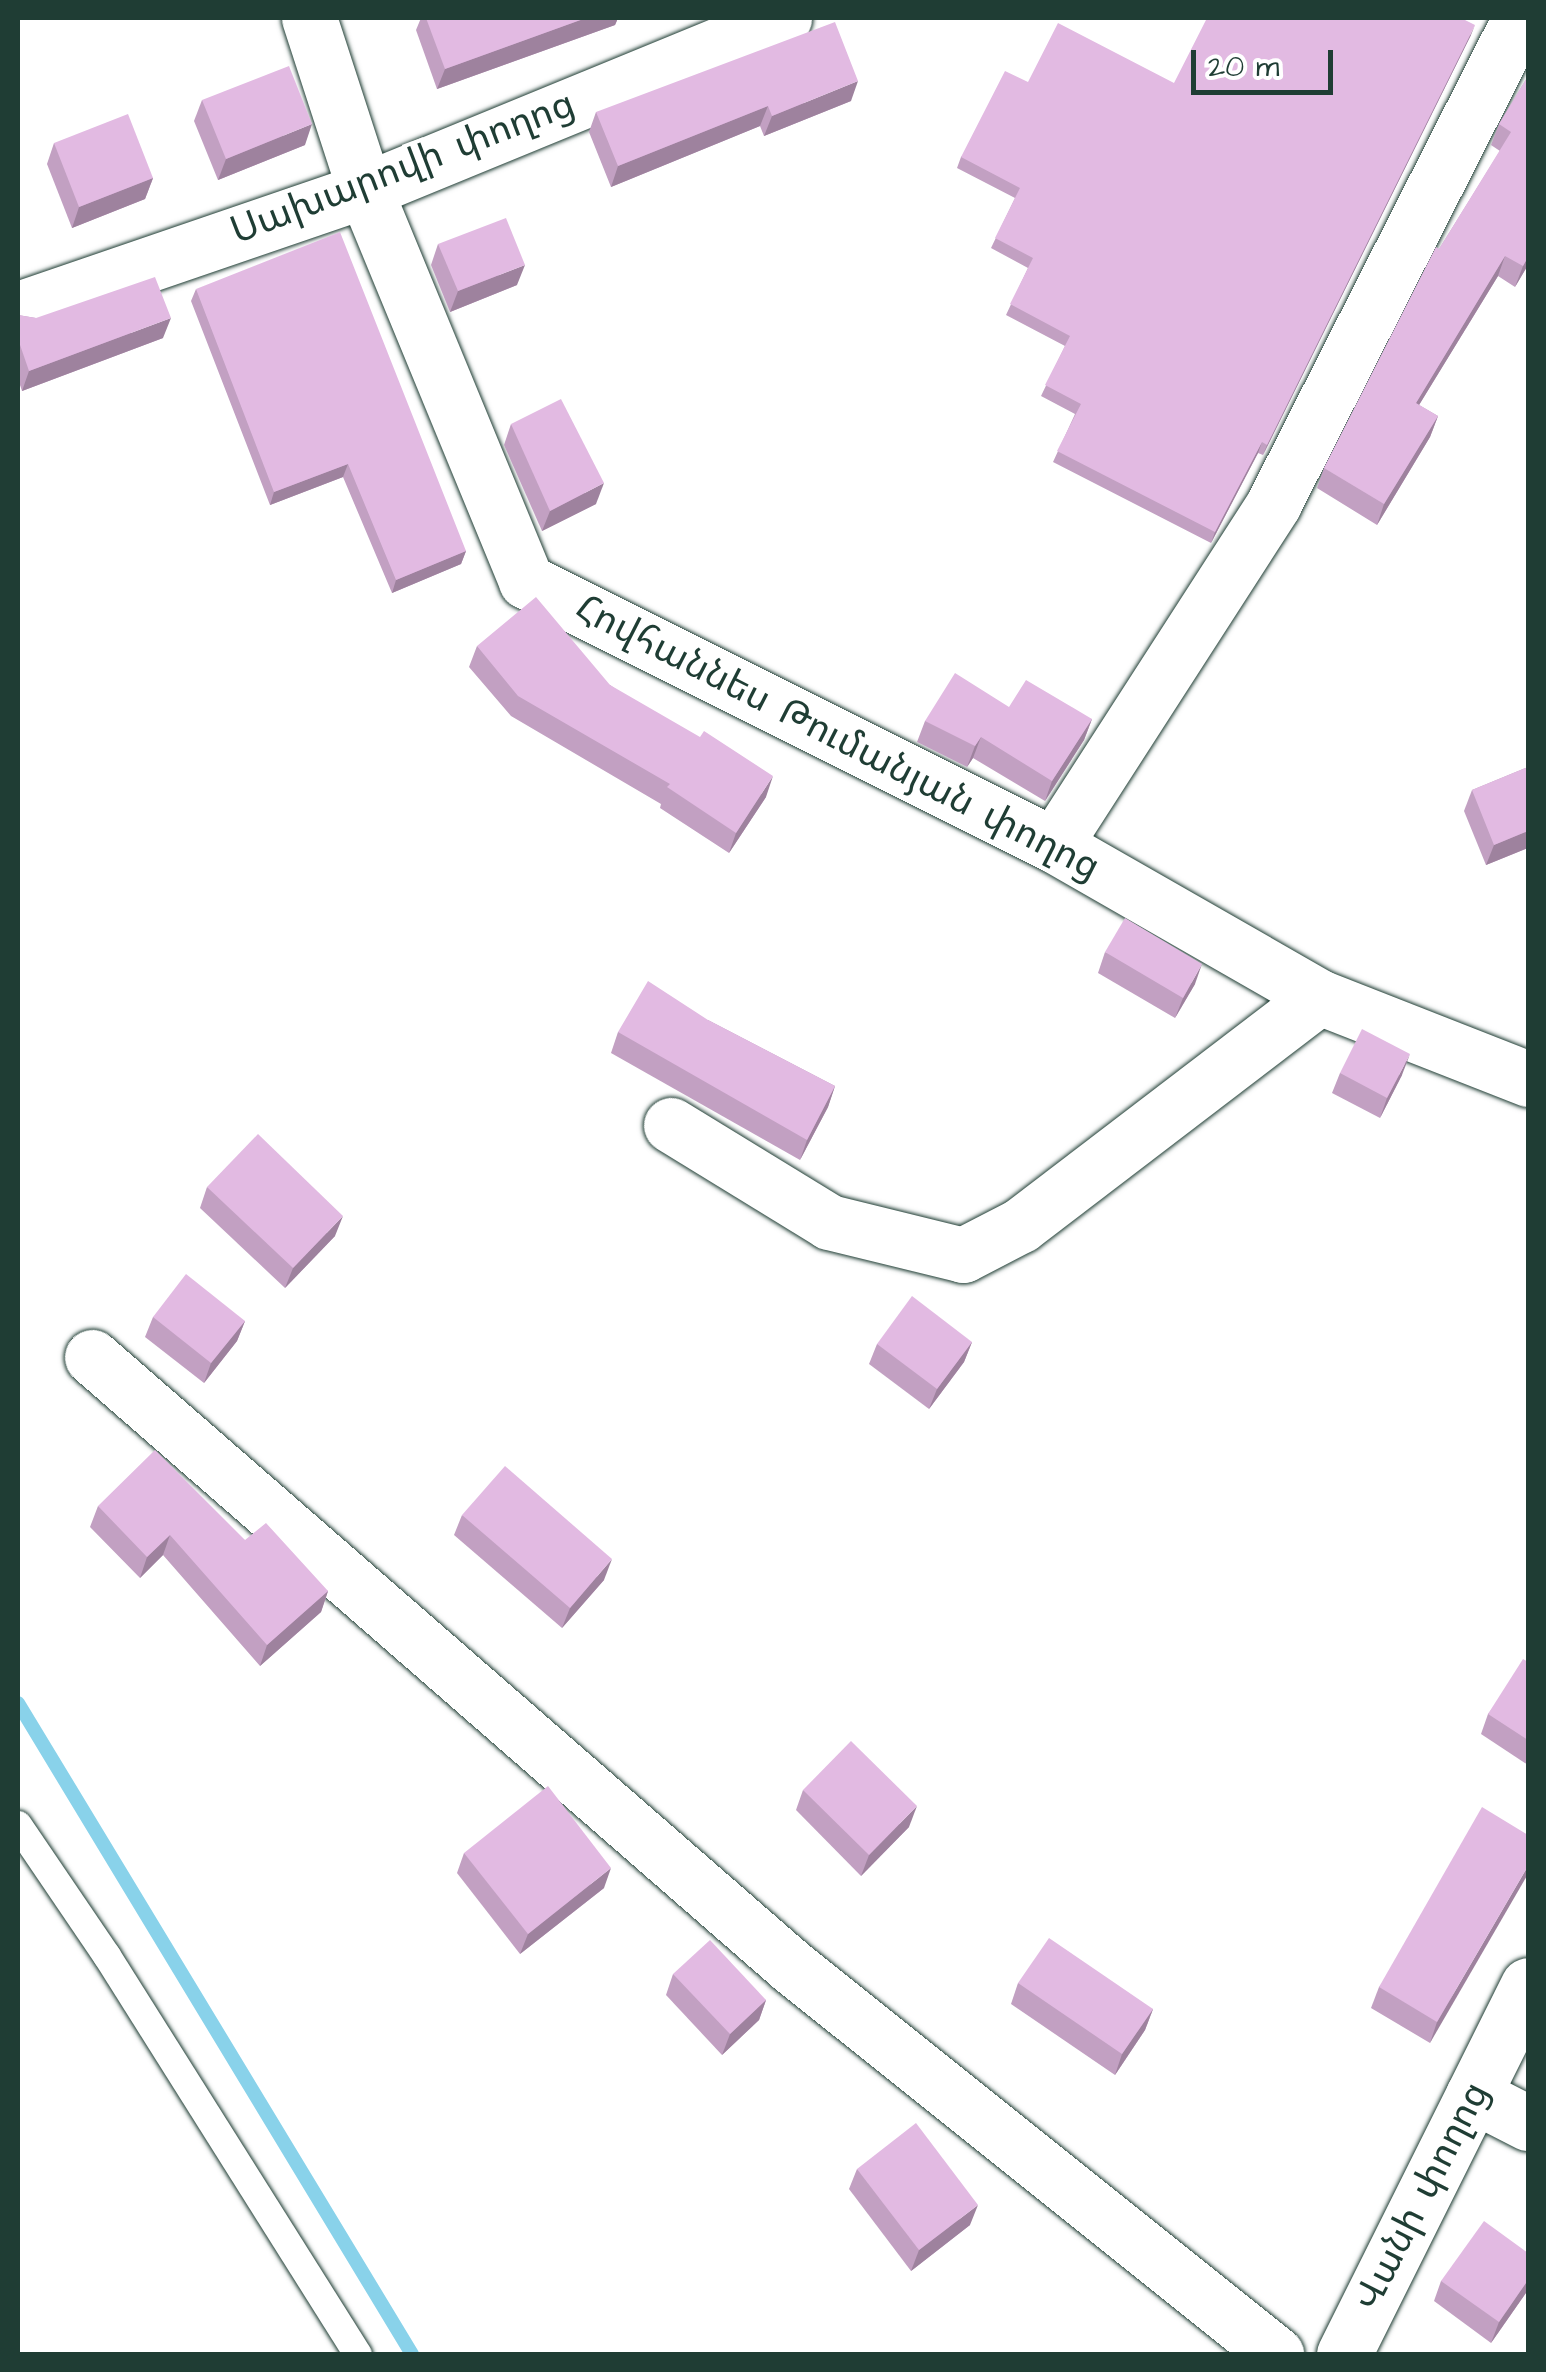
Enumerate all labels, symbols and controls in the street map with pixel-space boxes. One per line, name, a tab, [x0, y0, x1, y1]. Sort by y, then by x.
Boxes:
scale bar	[1196, 30, 1338, 92]
text: 20 m	[1208, 46, 1279, 88]
street label: Սախարովի փողոց	[225, 82, 581, 256]
street label: Հովհաննես Թումանյան փողոց	[567, 587, 1107, 891]
street label: Վանի փողոց	[1346, 2075, 1500, 2319]

